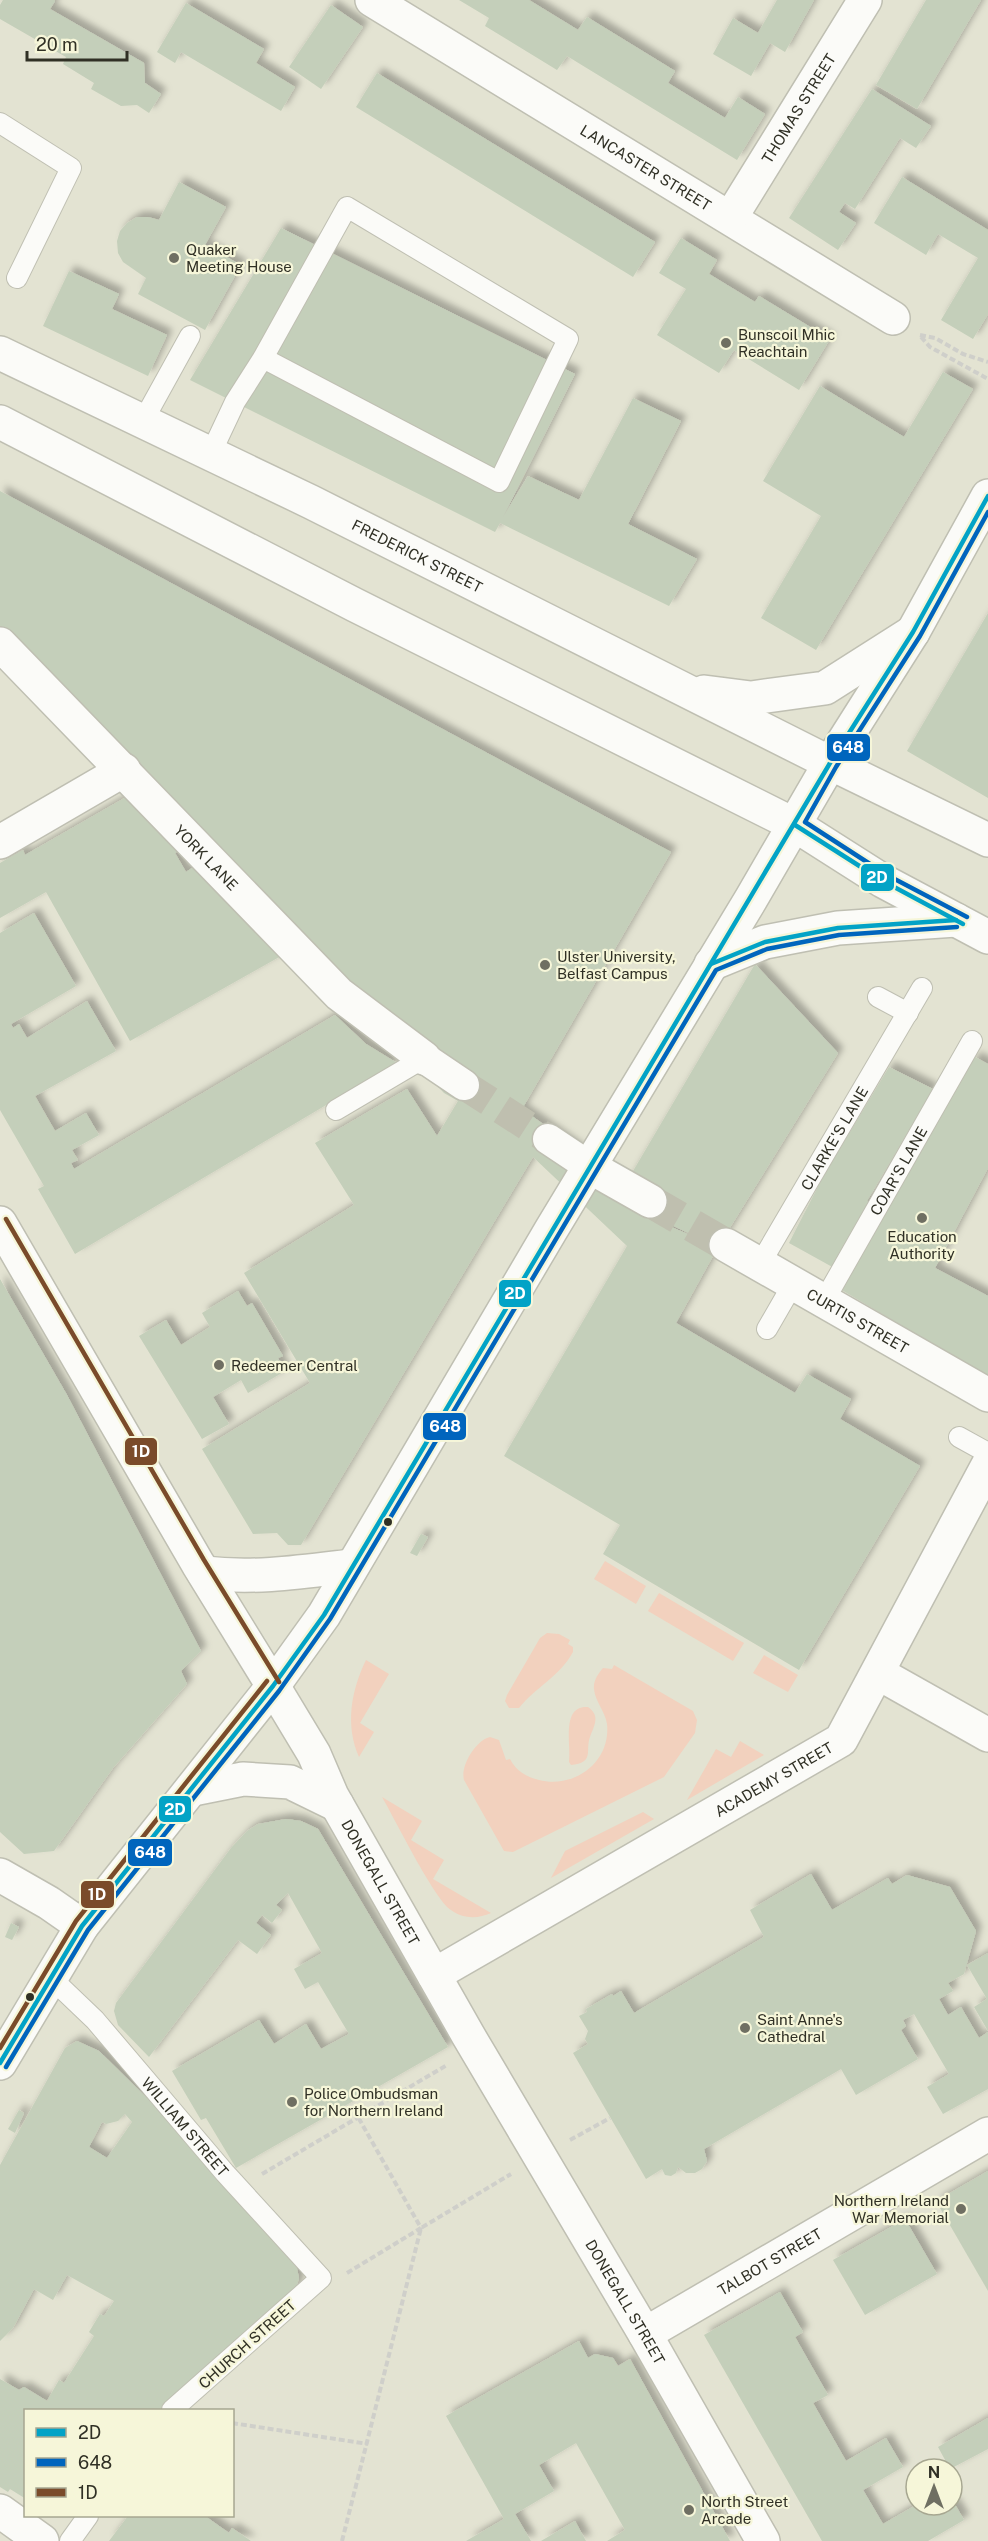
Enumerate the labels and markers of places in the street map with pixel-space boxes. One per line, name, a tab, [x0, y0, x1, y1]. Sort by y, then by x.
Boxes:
place label: Quaker Meeting House	[186, 241, 292, 275]
marker: Quaker Meeting House	[167, 251, 181, 265]
place label: Bunscoil Mhic Reachtain	[738, 326, 835, 360]
marker: Bunscoil Mhic Reachtain	[719, 336, 733, 350]
place label: Ulster University, Belfast Campus	[557, 948, 676, 982]
marker: Ulster University, Belfast Campus	[538, 958, 552, 972]
marker: Education Authority	[915, 1211, 929, 1225]
place label: Education Authority	[887, 1228, 957, 1262]
place label: Redeemer Central	[231, 1357, 358, 1374]
marker: Redeemer Central	[212, 1358, 226, 1372]
unlabelled marker	[382, 1516, 394, 1528]
unlabelled marker	[24, 1991, 36, 2003]
place label: Saint Anne's Cathedral	[757, 2011, 843, 2045]
marker: Saint Anne's Cathedral	[738, 2021, 752, 2035]
place label: Police Ombudsman for Northern Ireland	[304, 2085, 443, 2119]
marker: Police Ombudsman for Northern Ireland	[285, 2095, 299, 2109]
place label: Northern Ireland War Memorial	[834, 2192, 949, 2226]
marker: Northern Ireland War Memorial	[954, 2202, 968, 2216]
place label: North Street Arcade	[701, 2493, 788, 2527]
marker: North Street Arcade	[682, 2503, 696, 2517]

